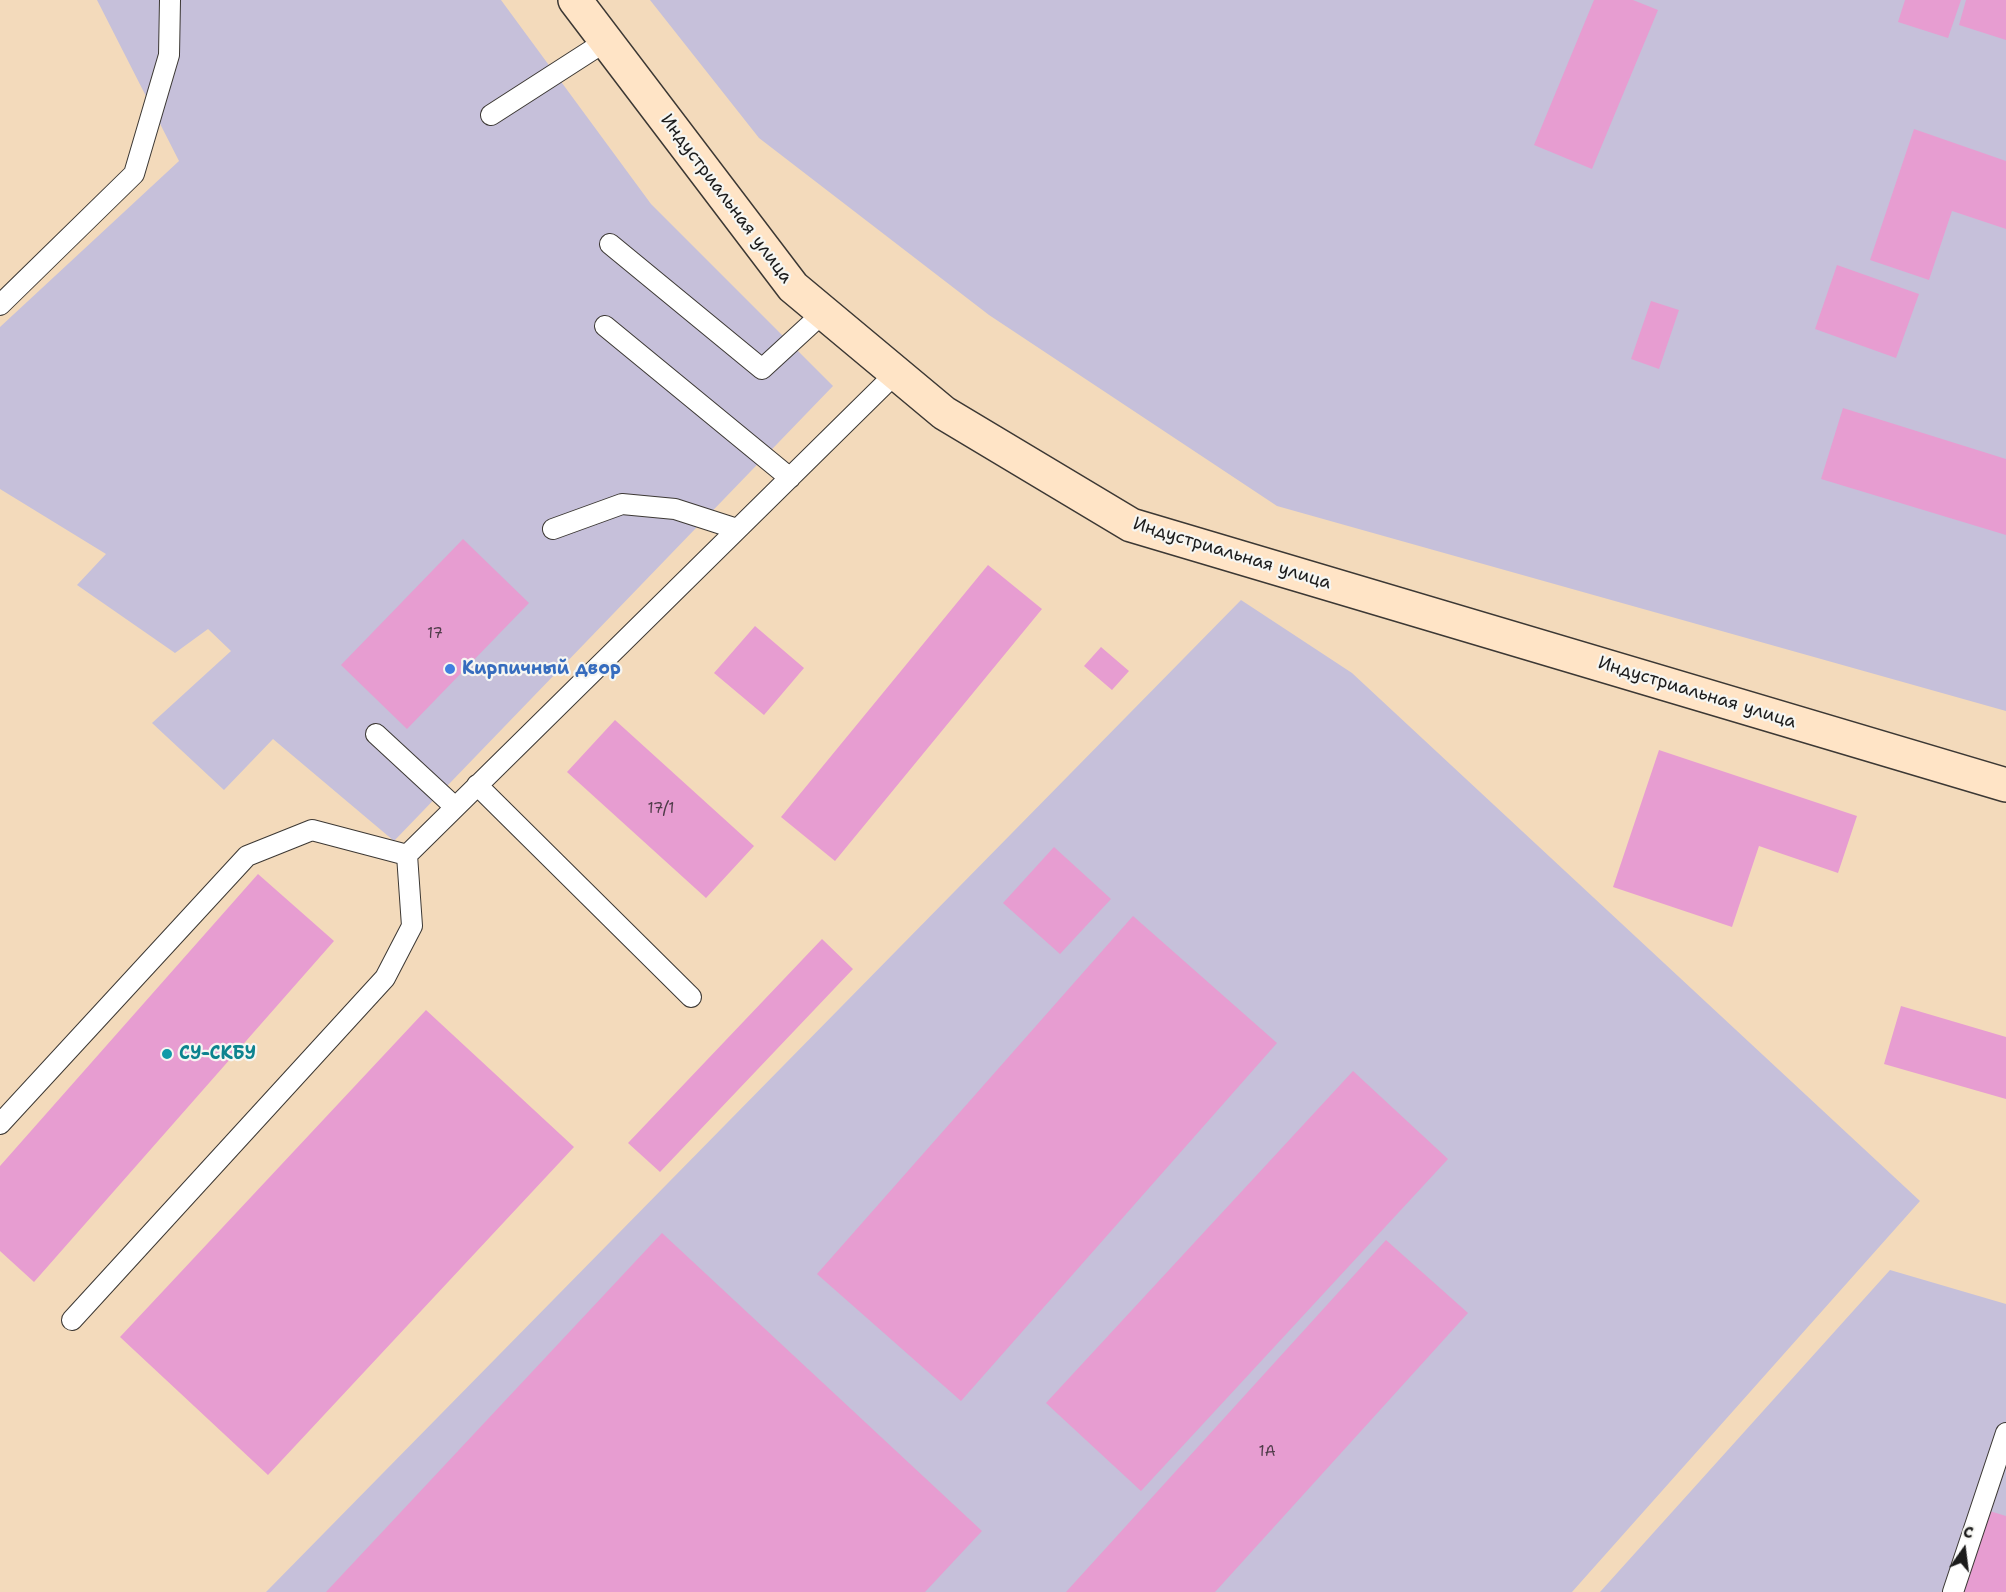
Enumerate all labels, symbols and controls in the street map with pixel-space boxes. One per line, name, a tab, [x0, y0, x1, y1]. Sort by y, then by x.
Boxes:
street label: Индустриальная улица	[655, 110, 797, 288]
street label: Индустриальная улица	[1130, 513, 1334, 595]
house number: 17	[427, 625, 443, 643]
street label: Индустриальная улица	[1595, 652, 1799, 734]
place label: Кирпичный двор	[462, 658, 621, 680]
marker: Кирпичный двор	[443, 662, 457, 676]
house number: 17/1	[648, 800, 674, 818]
place label: СУ-СКБУ	[179, 1043, 256, 1065]
marker: СУ-СКБУ	[160, 1047, 174, 1061]
house number: 1А	[1258, 1443, 1276, 1461]
north arrow	[1934, 1520, 1994, 1580]
text: С	[1961, 1521, 1976, 1543]

